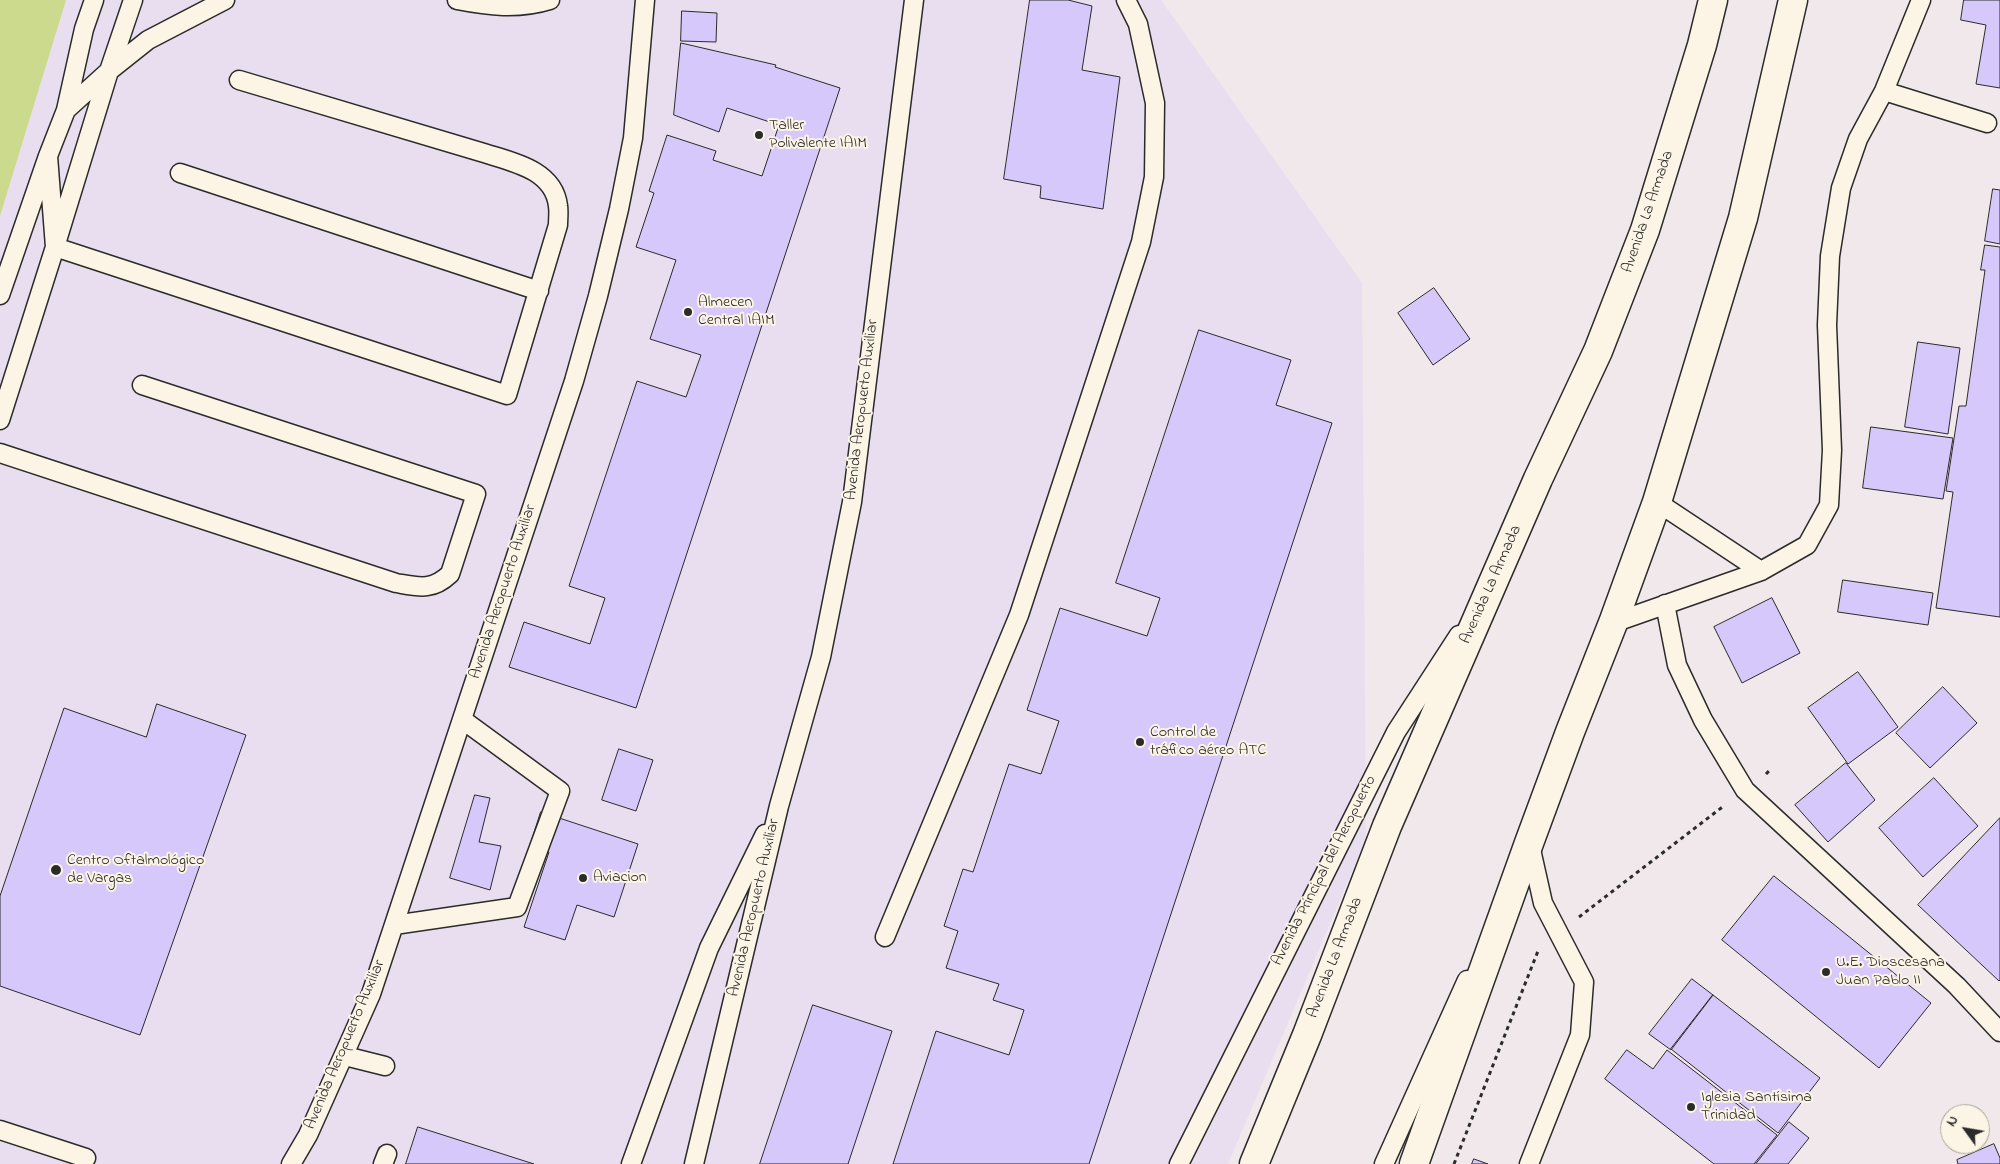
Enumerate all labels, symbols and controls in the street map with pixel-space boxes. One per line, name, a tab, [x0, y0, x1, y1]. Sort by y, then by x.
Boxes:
place label: Taller Polivalente IAIM	[769, 116, 867, 154]
marker: Taller Polivalente IAIM	[753, 129, 765, 141]
street label: Avenida La Armada	[1619, 148, 1679, 276]
place label: Almecen Central IAIM	[698, 293, 775, 331]
marker: Almecen Central IAIM	[682, 306, 694, 318]
street label: Avenida Aeropuerto Auxiliar	[842, 318, 884, 502]
street label: Avenida Aeropuerto Auxiliar	[467, 502, 541, 682]
street label: Avenida La Armada	[1457, 523, 1527, 647]
place label: Control de tráfico aéreo ATC	[1150, 723, 1266, 761]
marker: Control de tráfico aéreo ATC	[1134, 736, 1146, 748]
street label: Avenida Principal del Aeropuerto	[1269, 773, 1381, 969]
street label: Avenida Aeropuerto Auxiliar	[725, 817, 785, 999]
place label: Centro Oftalmológico de Vargas	[67, 851, 204, 889]
marker: Centro Oftalmológico de Vargas	[49, 863, 63, 877]
place label: Aviacion	[593, 868, 647, 888]
marker: Aviacion	[577, 872, 589, 884]
street label: Avenida La Armada	[1304, 895, 1368, 1021]
place label: U.E. Dioscesana Juan Pablo II	[1836, 953, 1945, 991]
street label: Avenida Aeropuerto Auxiliar	[302, 957, 390, 1133]
marker: U.E. Dioscesana Juan Pablo II	[1820, 966, 1832, 978]
place label: Iglesia Santísima Trinidad	[1701, 1088, 1812, 1126]
marker: Iglesia Santísima Trinidad	[1685, 1101, 1697, 1113]
north arrow	[1940, 1104, 1990, 1154]
text: N	[1941, 1112, 1964, 1131]

